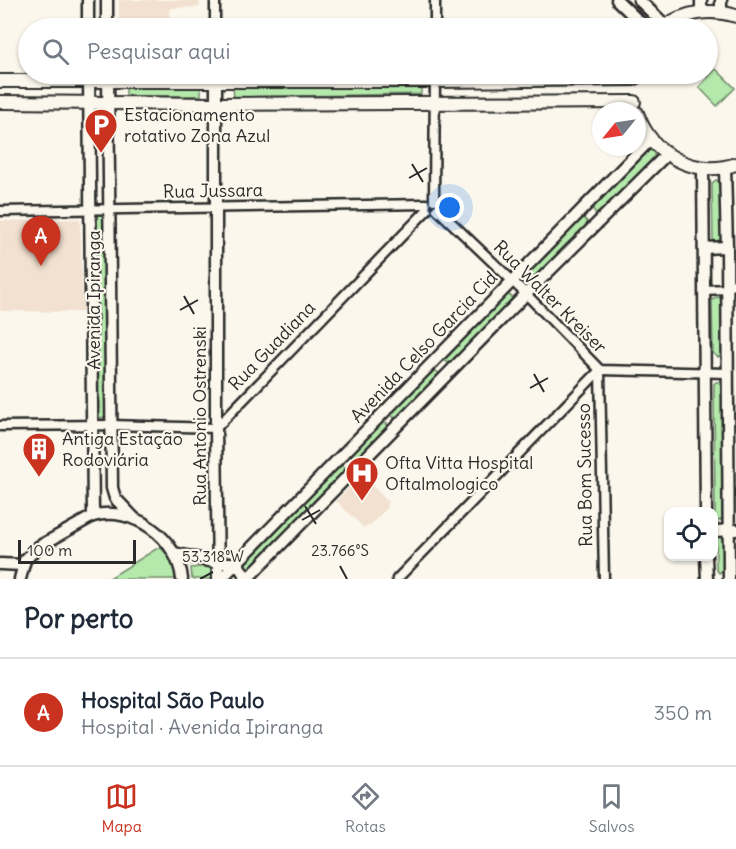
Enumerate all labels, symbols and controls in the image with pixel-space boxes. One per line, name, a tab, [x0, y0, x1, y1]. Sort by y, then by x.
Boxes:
search box	[18, 18, 718, 84]
icon: search	[39, 35, 72, 68]
text: Pesquisar aqui	[87, 37, 230, 65]
north arrow	[592, 102, 646, 156]
place label: Estacionamento rotativo Zona Azul	[124, 103, 270, 147]
parking icon: Estacionamento rotativo Zona Azul	[83, 107, 119, 154]
street label: Rua Jussara	[163, 178, 263, 203]
your location	[435, 193, 464, 222]
pin: A	[22, 216, 60, 266]
street label: Avenida Ipiranga	[82, 230, 105, 370]
street label: Rua Walter Kreiser	[489, 235, 612, 358]
street label: Avenida Celso Garcia Cid	[345, 266, 502, 427]
street label: Rua Guadiana	[223, 296, 320, 395]
street label: Rua Antonio Ostrenski	[188, 326, 211, 506]
street label: Rua Bom Sucesso	[572, 403, 597, 547]
place label: Antiga Estação Rodoviária	[62, 427, 183, 471]
building icon: Antiga Estação Rodoviária	[21, 431, 57, 478]
place label: Ofta Vitta Hospital Oftalmologico	[385, 451, 533, 495]
hospital icon: Ofta Vitta Hospital Oftalmologico	[344, 455, 380, 502]
map controls	[664, 507, 718, 561]
button: locate	[664, 507, 718, 561]
scale bar	[18, 537, 136, 564]
text: 100 m	[27, 540, 72, 560]
text: 23.766°S	[311, 541, 369, 560]
text: 53.318°W	[182, 547, 244, 566]
text: Por perto	[24, 602, 133, 635]
text: Hospital São Paulo	[81, 686, 264, 714]
text: A	[37, 700, 50, 725]
text: 350 m	[654, 700, 712, 725]
text: Hospital · Avenida Ipiranga	[81, 714, 323, 739]
tab: Mapa	[102, 780, 142, 836]
tab: Rotas	[345, 780, 386, 836]
tab: Salvos	[589, 780, 634, 836]

